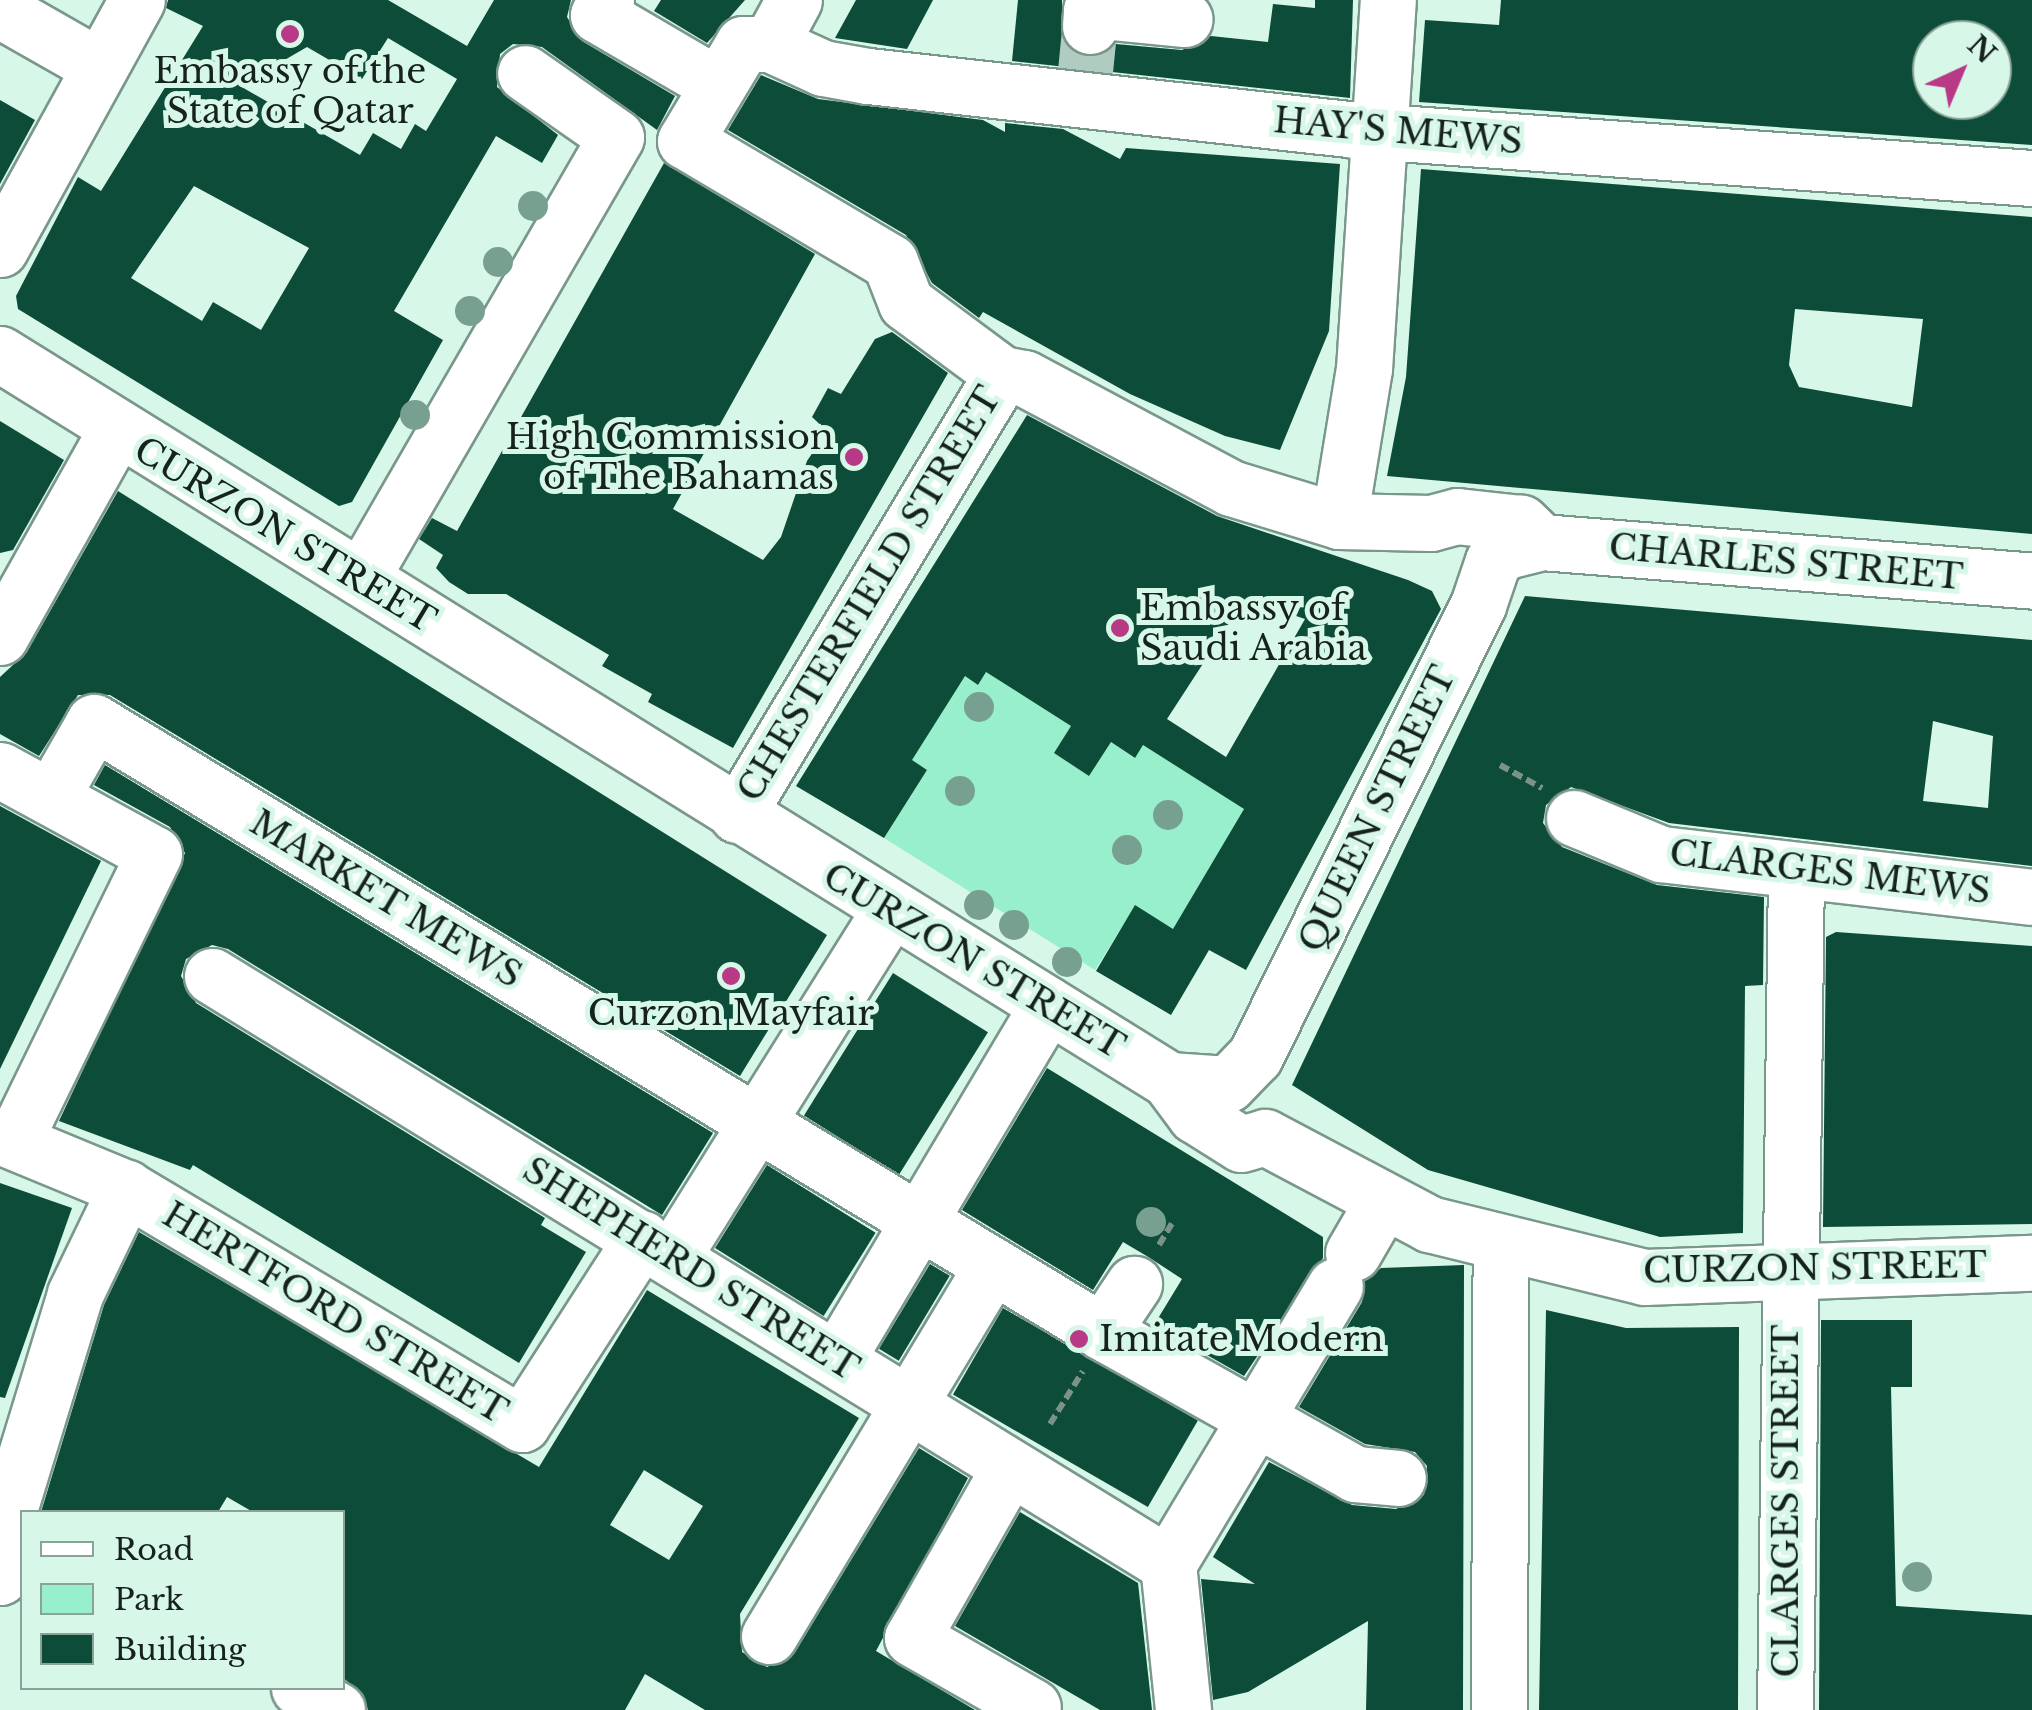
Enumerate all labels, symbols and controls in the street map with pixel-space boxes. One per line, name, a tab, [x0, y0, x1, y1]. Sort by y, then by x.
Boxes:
north arrow	[1912, 20, 2012, 120]
marker: Embassy of the State of Qatar	[279, 23, 301, 45]
text: N	[1960, 28, 2003, 71]
place label: Embassy of the State of Qatar	[153, 50, 427, 132]
street label: HAY'S MEWS	[1272, 99, 1524, 163]
street label: CHESTERFIELD STREET	[728, 379, 1010, 809]
place label: High Commission of The Bahamas	[506, 416, 834, 498]
street label: CURZON STREET	[127, 428, 443, 642]
marker: High Commission of The Bahamas	[843, 446, 865, 468]
street label: CHARLES STREET	[1607, 526, 1965, 598]
place label: Embassy of Saudi Arabia	[1140, 587, 1368, 669]
marker: Embassy of Saudi Arabia	[1109, 617, 1131, 639]
street label: QUEEN STREET	[1290, 659, 1464, 959]
street label: MARKET MEWS	[242, 801, 530, 997]
street label: CLARGES MEWS	[1667, 831, 1993, 913]
street label: CURZON STREET	[816, 854, 1132, 1068]
marker: Curzon Mayfair	[720, 965, 742, 987]
place label: Curzon Mayfair	[588, 992, 874, 1034]
street label: SHEPHERD STREET	[515, 1148, 867, 1390]
street label: HERTFORD STREET	[155, 1193, 515, 1433]
street label: CURZON STREET	[1643, 1244, 1987, 1292]
place label: Imitate Modern	[1099, 1318, 1384, 1360]
street label: CLARGES STREET	[1765, 1324, 1807, 1678]
marker: Imitate Modern	[1068, 1328, 1090, 1350]
legend	[20, 1510, 345, 1690]
text: Road	[114, 1531, 194, 1568]
text: Park	[114, 1581, 184, 1618]
text: Building	[114, 1631, 246, 1668]

